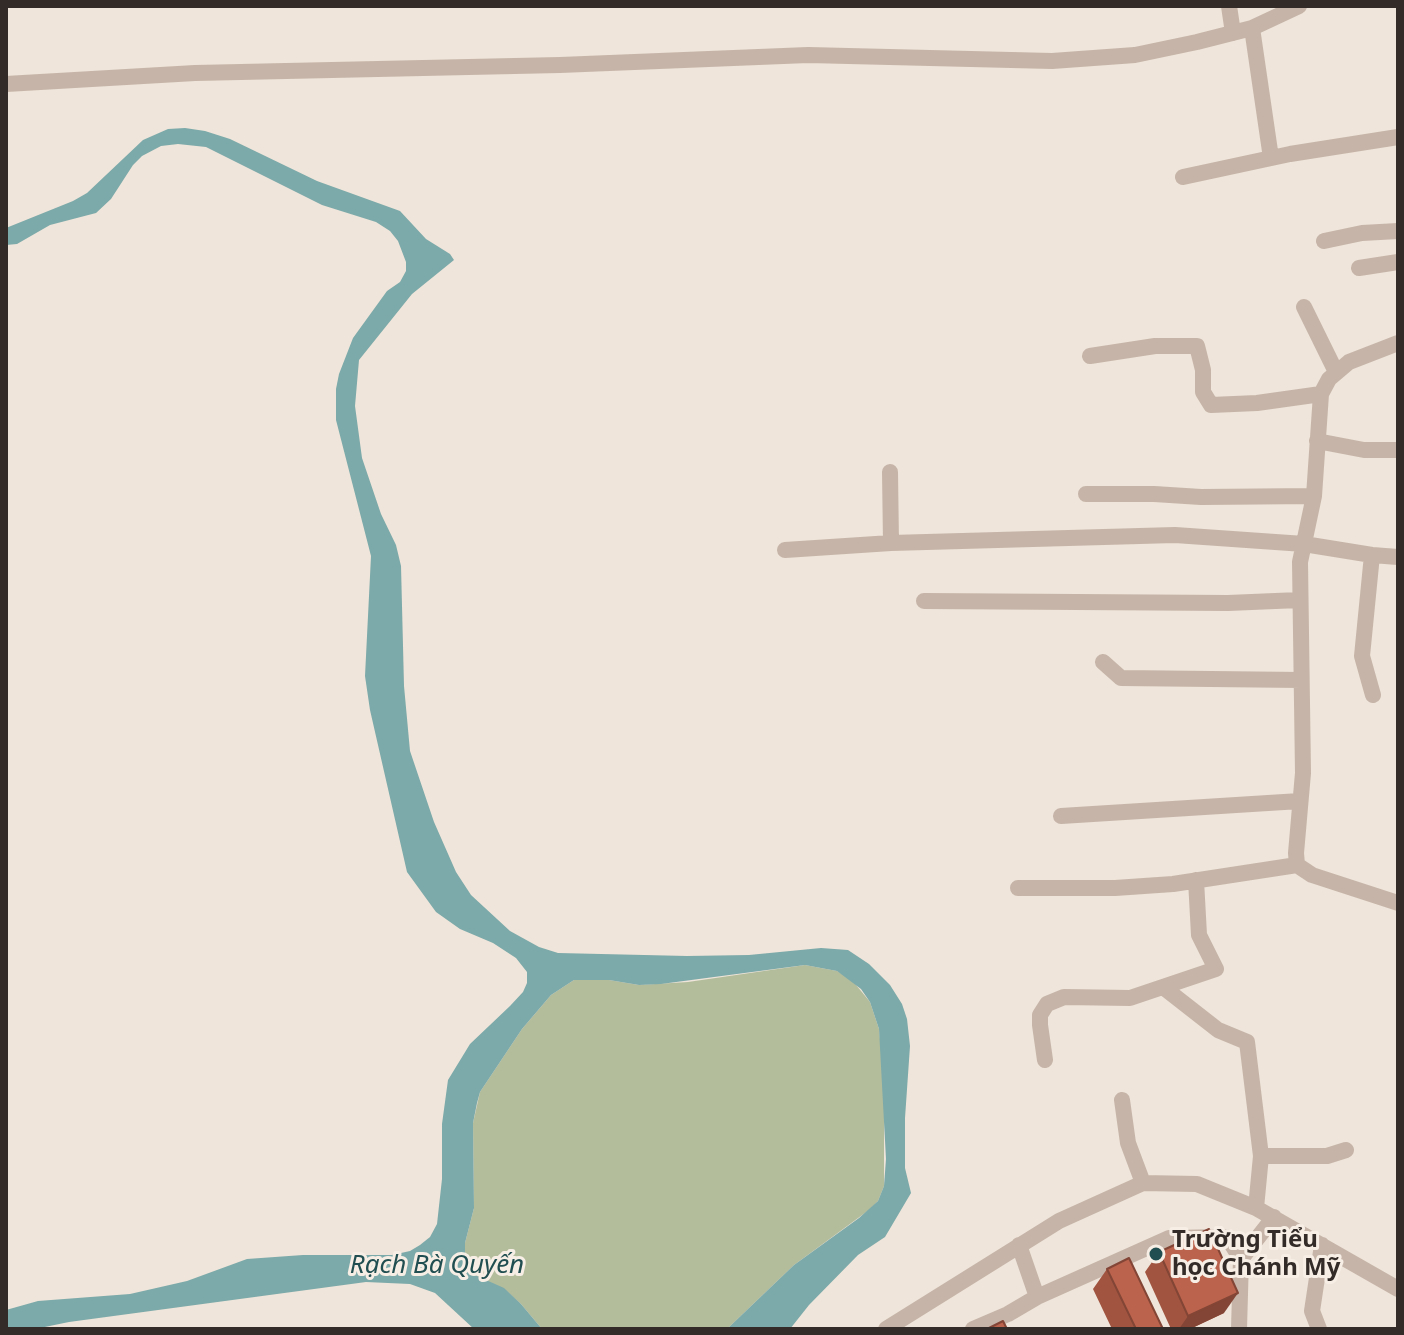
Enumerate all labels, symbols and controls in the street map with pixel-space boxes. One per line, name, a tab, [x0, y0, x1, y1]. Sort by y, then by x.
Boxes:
place label: Trường Tiểu học Chánh Mỹ	[1172, 1226, 1340, 1282]
marker: Trường Tiểu học Chánh Mỹ	[1147, 1245, 1165, 1263]
water label: Rạch Bà Quyến	[350, 1250, 524, 1282]

